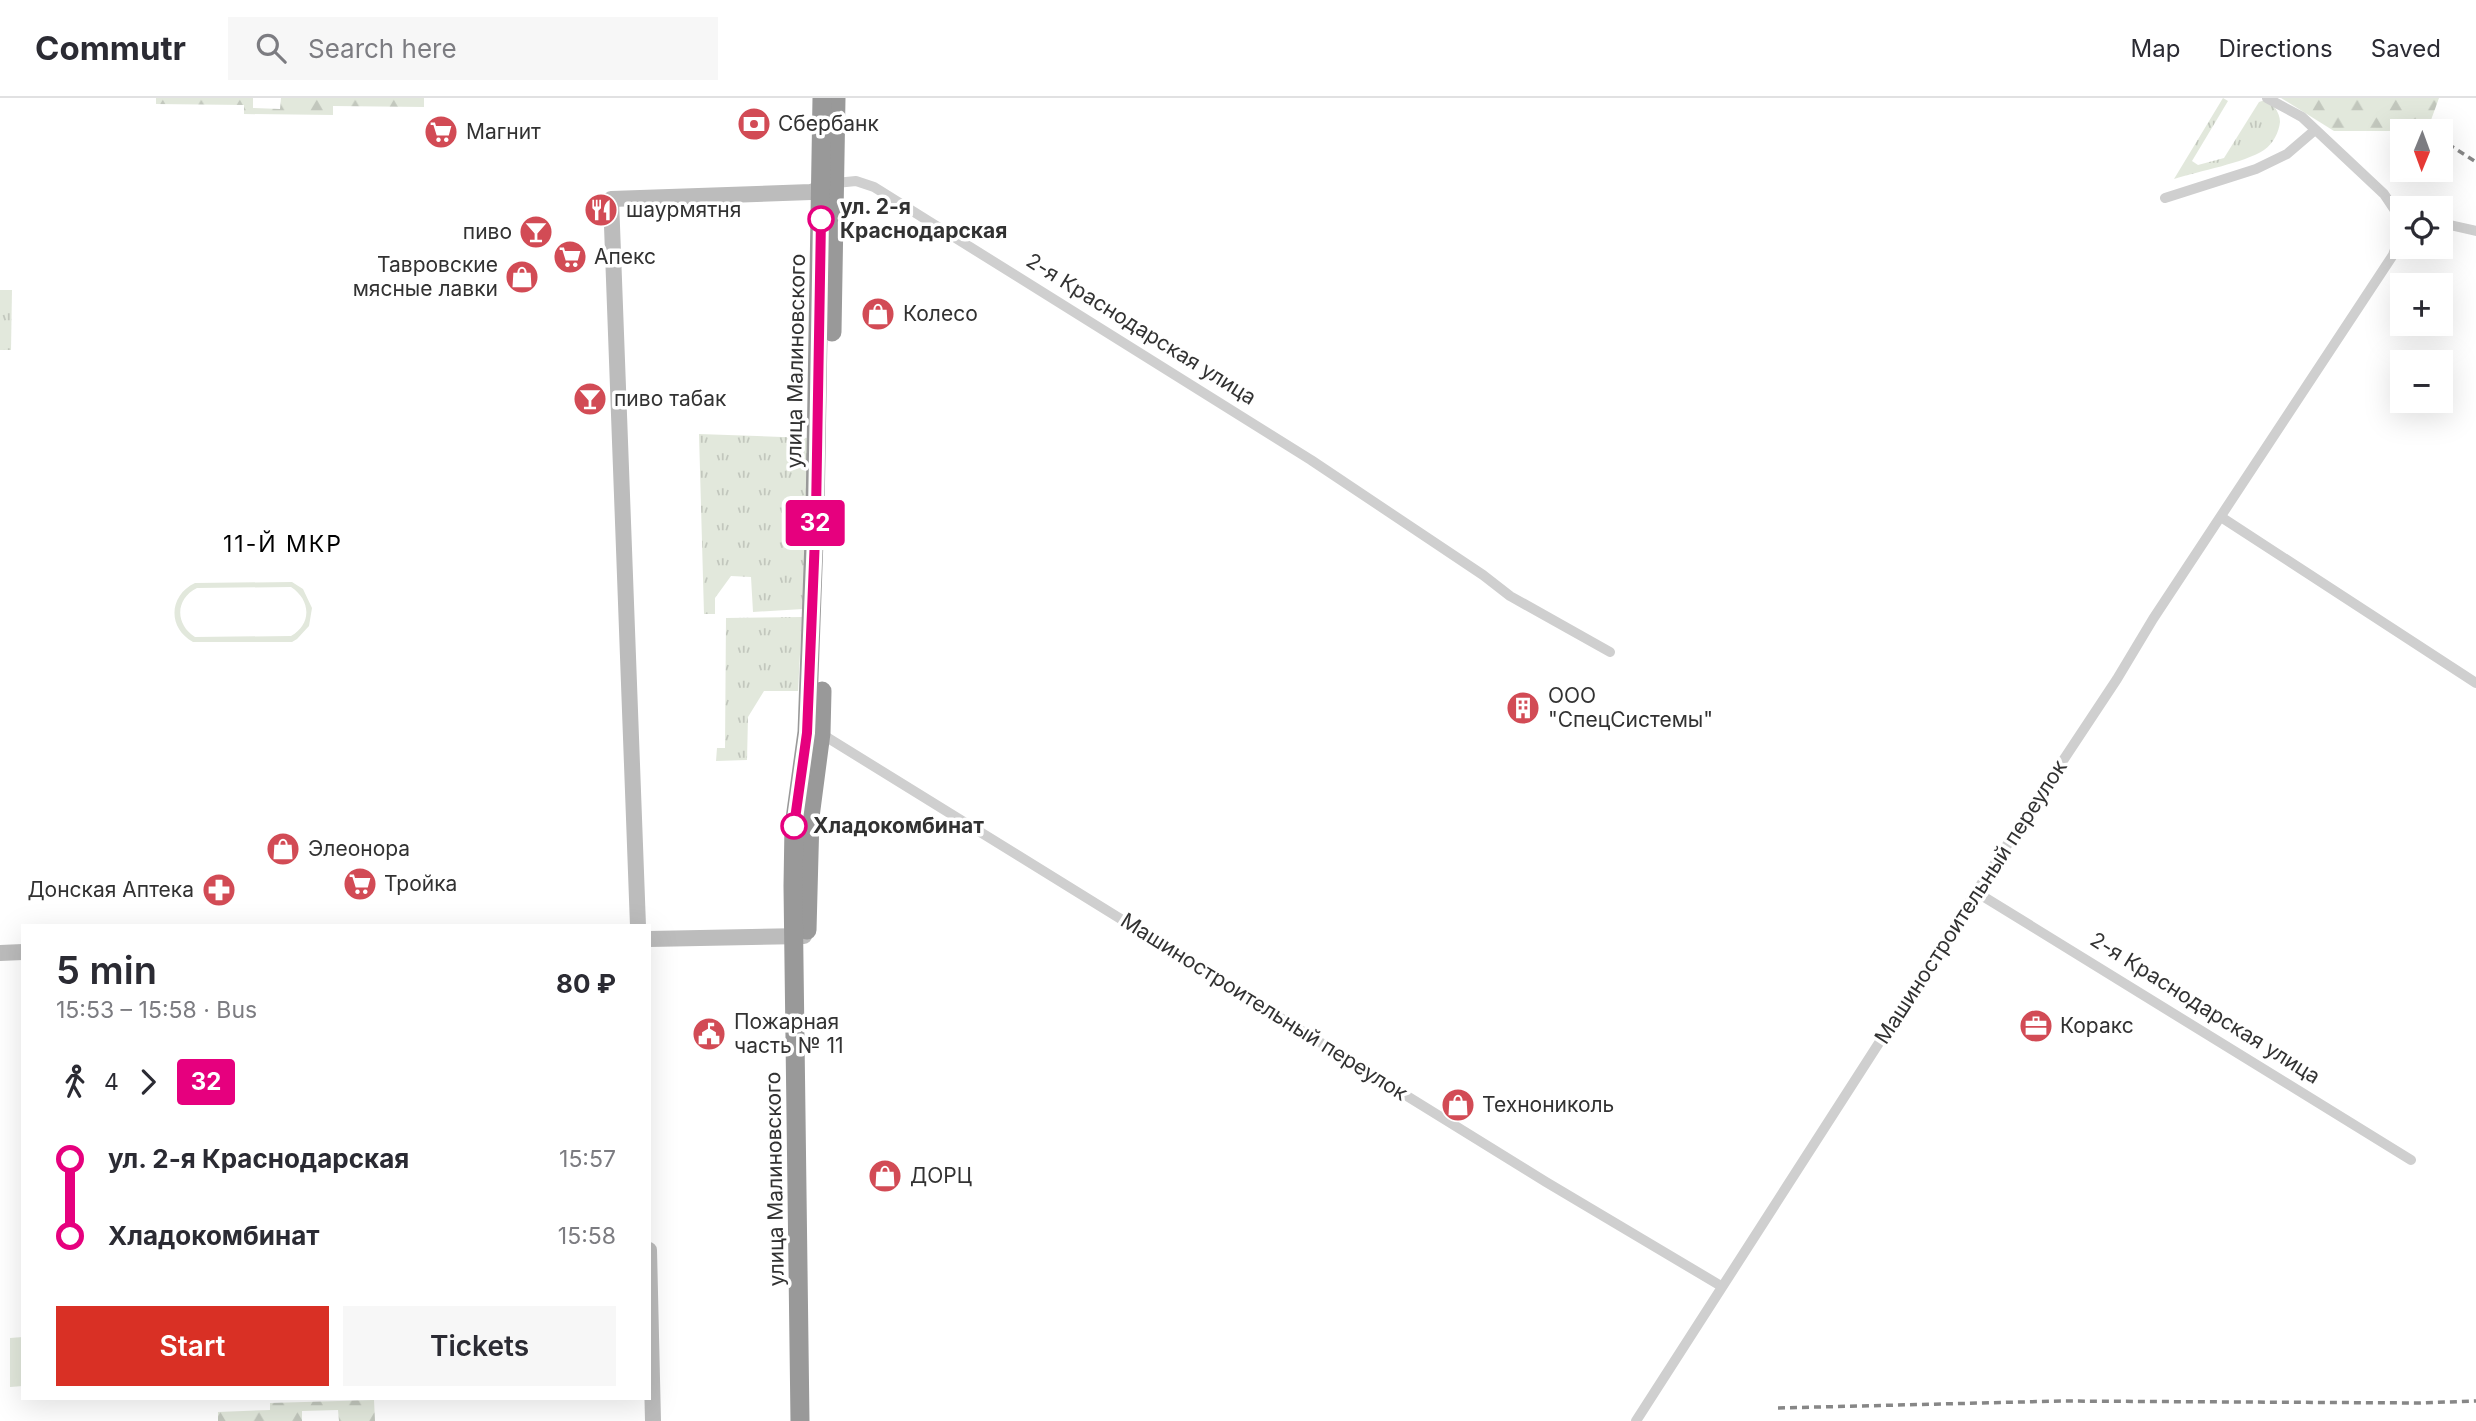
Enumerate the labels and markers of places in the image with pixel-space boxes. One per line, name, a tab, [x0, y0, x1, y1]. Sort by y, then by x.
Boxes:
bank icon: Сбербанк	[735, 105, 773, 143]
place label: Сбербанк	[778, 111, 880, 136]
supermarket icon: Магнит	[422, 113, 460, 151]
place label: Магнит	[466, 119, 541, 144]
restaurant icon: шаурмятня	[582, 191, 620, 229]
place label: ул. 2-я Краснодарская	[840, 194, 1007, 243]
place label: шаурмятня	[626, 197, 741, 222]
marker: ул. 2-я Краснодарская	[808, 206, 834, 232]
bar icon: пиво	[517, 213, 555, 251]
place label: пиво	[463, 219, 512, 244]
supermarket icon: Апекс	[551, 238, 589, 276]
place label: Апекс	[594, 244, 656, 269]
place label: Тавровские мясные лавки	[353, 252, 498, 301]
shop icon: Тавровские мясные лавки	[503, 258, 541, 296]
shop icon: Колесо	[859, 295, 897, 333]
place label: Колесо	[903, 301, 978, 326]
bar icon: пиво табак	[571, 380, 609, 418]
place label: пиво табак	[614, 386, 727, 411]
place label: ООО "СпецСистемы"	[1548, 683, 1713, 732]
building icon: ООО "СпецСистемы"	[1504, 689, 1542, 727]
marker: Хладокомбинат	[781, 813, 807, 839]
place label: Хладокомбинат	[813, 813, 984, 838]
shop icon: Элеонора	[264, 830, 302, 868]
place label: Элеонора	[308, 836, 410, 861]
supermarket icon: Тройка	[341, 865, 379, 903]
pharmacy icon: Донская Аптека	[200, 871, 238, 909]
place label: Тройка	[384, 871, 457, 896]
place label: Донская Аптека	[27, 877, 194, 902]
office icon: Коракс	[2017, 1007, 2055, 1045]
place label: Пожарная часть № 11	[734, 1009, 844, 1058]
place label: Коракс	[2060, 1013, 2134, 1038]
public building icon: Пожарная часть № 11	[690, 1015, 728, 1053]
shop icon: Технониколь	[1439, 1086, 1477, 1124]
place label: Технониколь	[1482, 1092, 1614, 1117]
shop icon: ДОРЦ	[866, 1157, 904, 1195]
place label: ДОРЦ	[910, 1163, 972, 1188]

